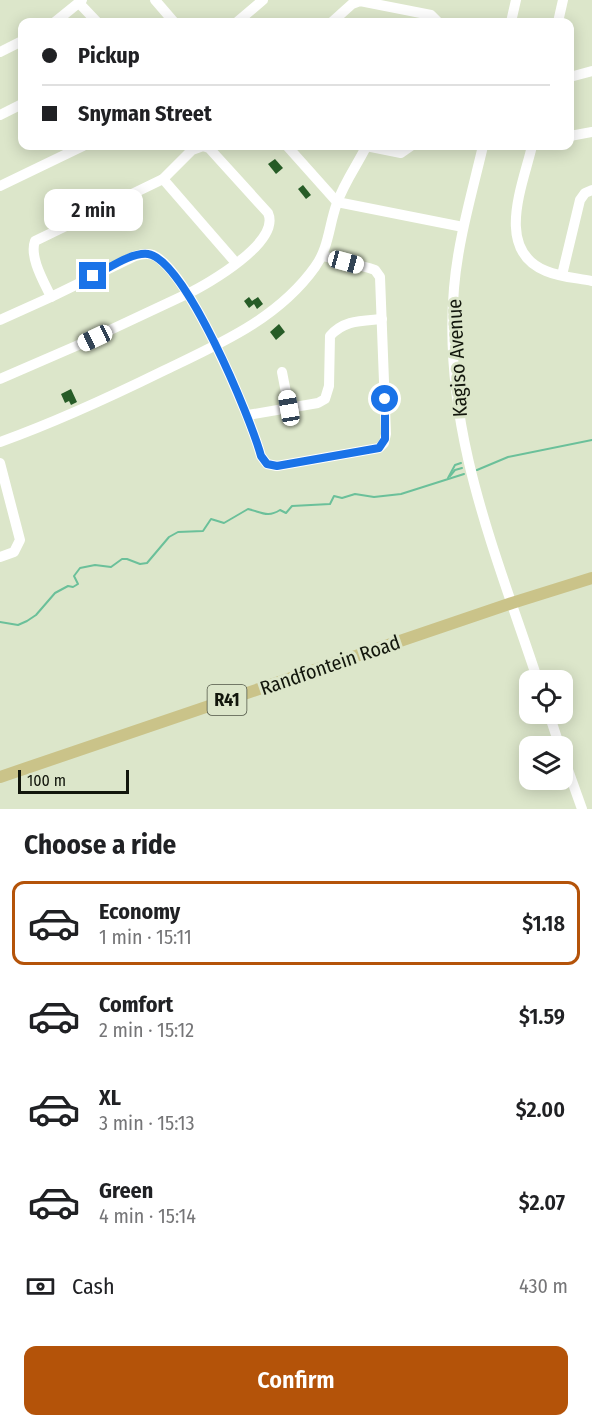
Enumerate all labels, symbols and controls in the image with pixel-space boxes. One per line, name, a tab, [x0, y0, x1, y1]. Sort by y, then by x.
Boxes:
text: Pickup	[78, 42, 140, 69]
text: Snyman Street	[78, 100, 212, 127]
callout: 2 min	[44, 189, 142, 231]
text: 2 min	[71, 198, 116, 222]
car	[326, 249, 366, 275]
route end	[79, 262, 106, 289]
street label: Kagiso Avenue	[442, 298, 472, 418]
car	[75, 322, 115, 354]
route start	[371, 385, 398, 412]
car	[277, 389, 301, 427]
street label: Randfontein Road	[257, 630, 403, 700]
map controls	[519, 670, 573, 790]
button: locate	[519, 670, 573, 724]
road number: R41	[208, 685, 246, 715]
button: layers	[519, 736, 573, 790]
scale bar	[18, 767, 129, 794]
text: 100 m	[27, 771, 66, 790]
text: Choose a ride	[24, 829, 176, 861]
icon: car	[27, 896, 81, 950]
text: Economy	[99, 898, 180, 925]
text: $1.18	[522, 910, 565, 937]
text: 1 min · 15:11	[99, 925, 192, 949]
icon: car	[27, 989, 81, 1043]
text: Comfort	[99, 991, 173, 1018]
text: $1.59	[519, 1003, 565, 1030]
text: 2 min · 15:12	[99, 1018, 194, 1042]
icon: car	[27, 1082, 81, 1136]
text: XL	[99, 1084, 121, 1111]
text: $2.00	[516, 1096, 565, 1123]
text: 3 min · 15:13	[99, 1111, 195, 1135]
icon: car	[27, 1175, 81, 1229]
text: Green	[99, 1177, 153, 1204]
text: $2.07	[519, 1189, 565, 1216]
text: 4 min · 15:14	[99, 1204, 196, 1228]
icon: cash	[24, 1270, 57, 1303]
text: Cash	[72, 1273, 115, 1300]
text: 430 m	[519, 1274, 568, 1298]
button: Confirm	[24, 1346, 568, 1415]

